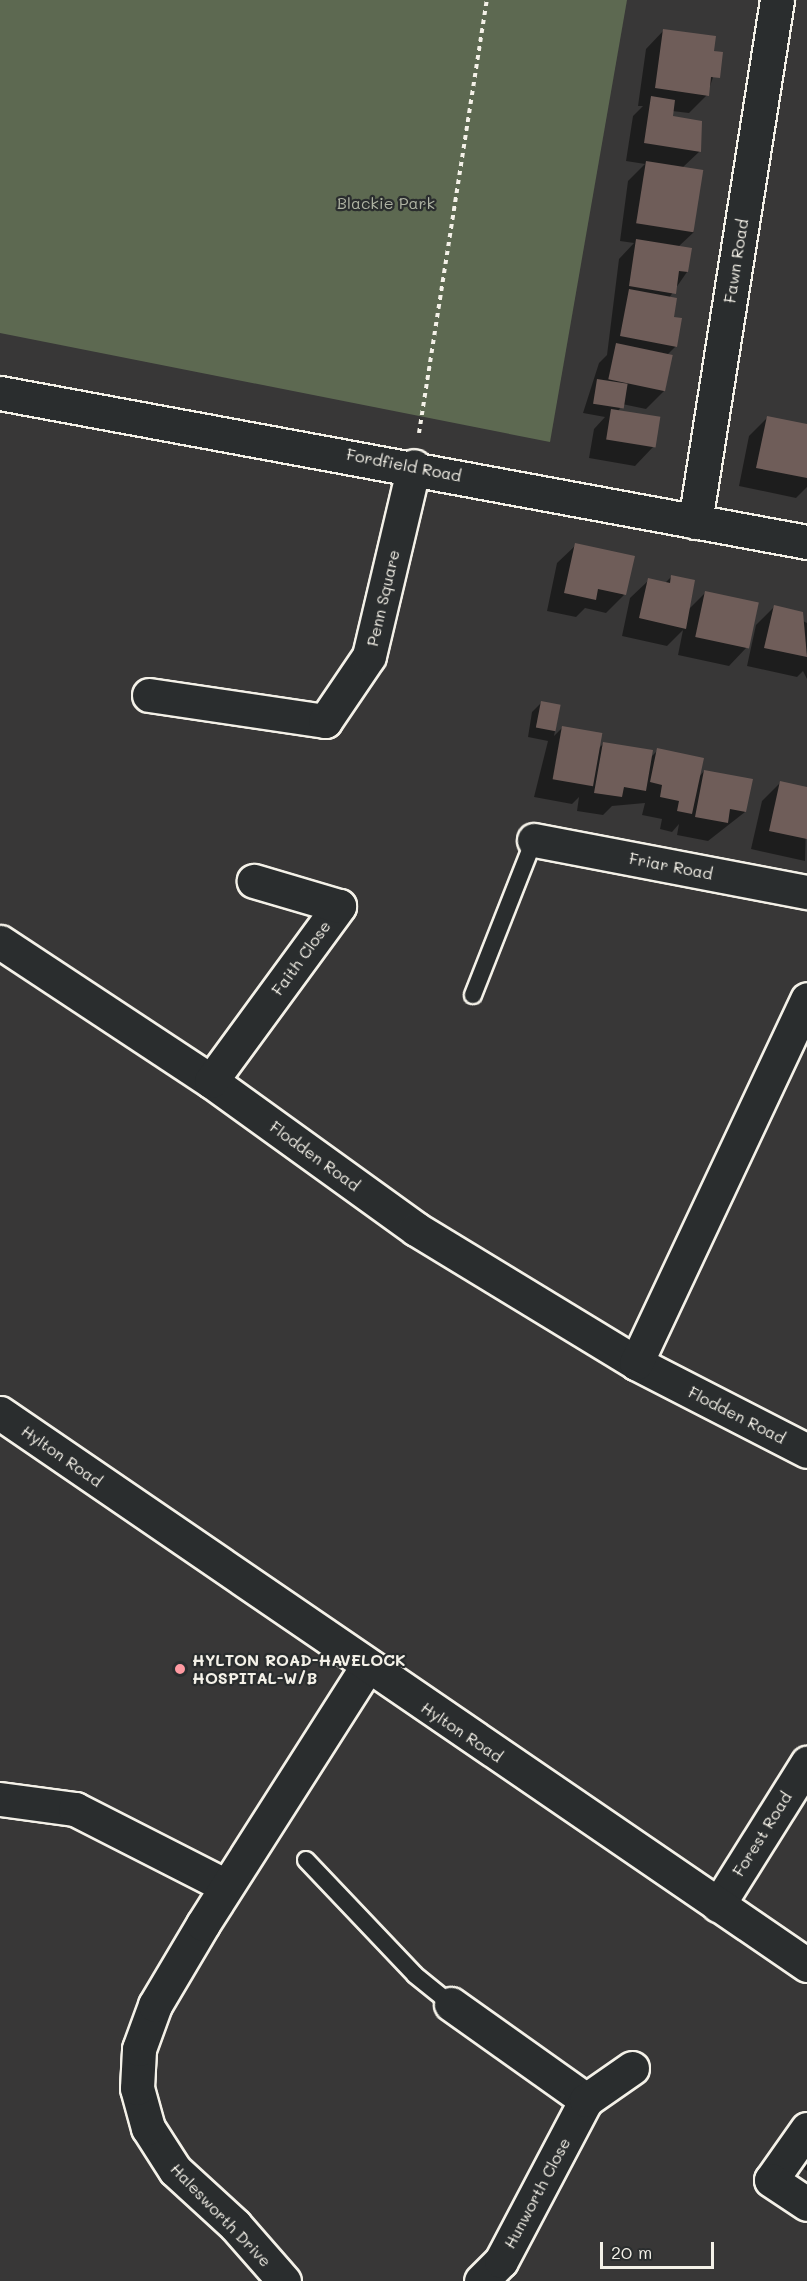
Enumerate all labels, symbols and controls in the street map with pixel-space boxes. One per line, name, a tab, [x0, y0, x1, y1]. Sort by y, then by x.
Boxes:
park label: Blackie Park	[337, 193, 435, 213]
street label: Fawn Road	[720, 217, 752, 305]
street label: Fordfield Road	[345, 444, 463, 486]
street label: Penn Square	[363, 548, 403, 648]
street label: Friar Road	[628, 848, 714, 884]
street label: Faith Close	[267, 917, 335, 999]
street label: Flodden Road	[266, 1117, 364, 1195]
street label: Flodden Road	[685, 1382, 789, 1448]
street label: Hylton Road	[18, 1421, 106, 1491]
place label: HYLTON ROAD-HAVELOCK HOSPITAL-W/B	[192, 1650, 406, 1688]
marker: HYLTON ROAD-HAVELOCK HOSPITAL-W/B	[173, 1662, 187, 1676]
street label: Hylton Road	[418, 1698, 506, 1766]
street label: Forest Road	[728, 1788, 796, 1880]
street label: Hunworth Close	[500, 2134, 574, 2252]
street label: Halesworth Drive	[167, 2159, 275, 2271]
scale bar	[603, 2230, 717, 2268]
text: 20 m	[611, 2240, 652, 2264]

